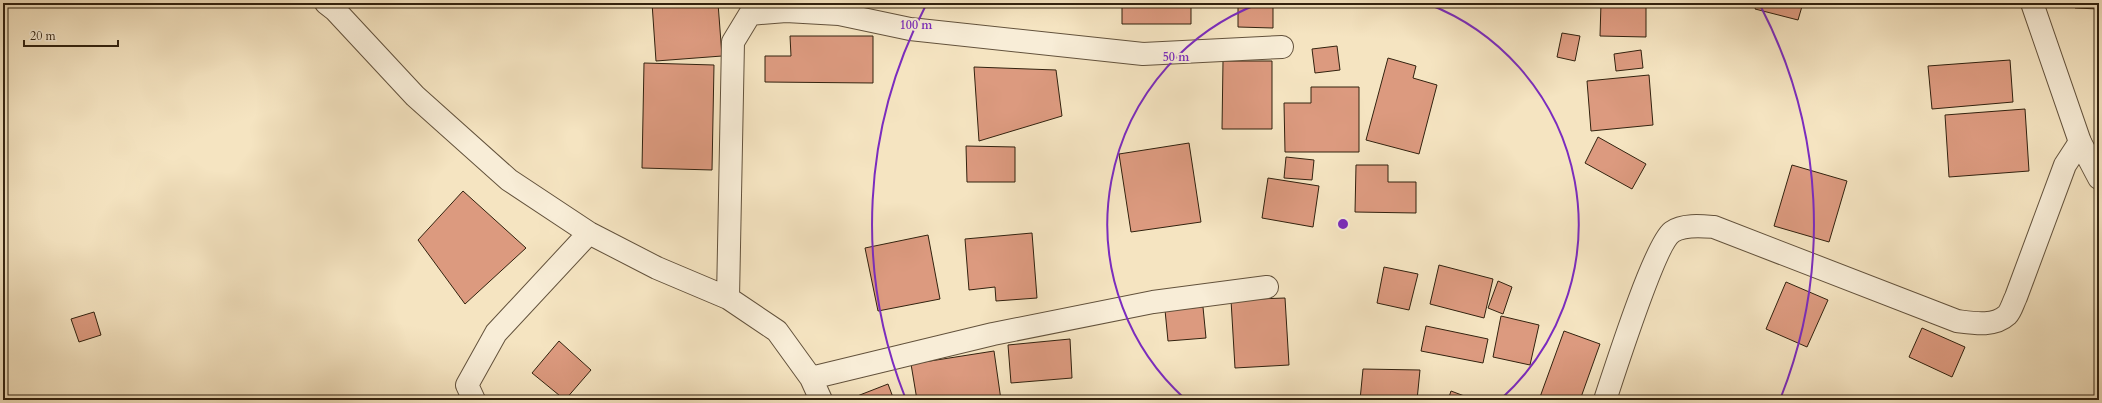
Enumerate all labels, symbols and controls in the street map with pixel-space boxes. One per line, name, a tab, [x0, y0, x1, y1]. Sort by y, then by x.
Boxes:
text: 100 m	[900, 17, 933, 33]
scale bar	[24, 22, 118, 48]
text: 20 m	[30, 28, 57, 44]
text: 50 m	[1163, 49, 1190, 65]
centre of rings	[1336, 217, 1350, 231]

